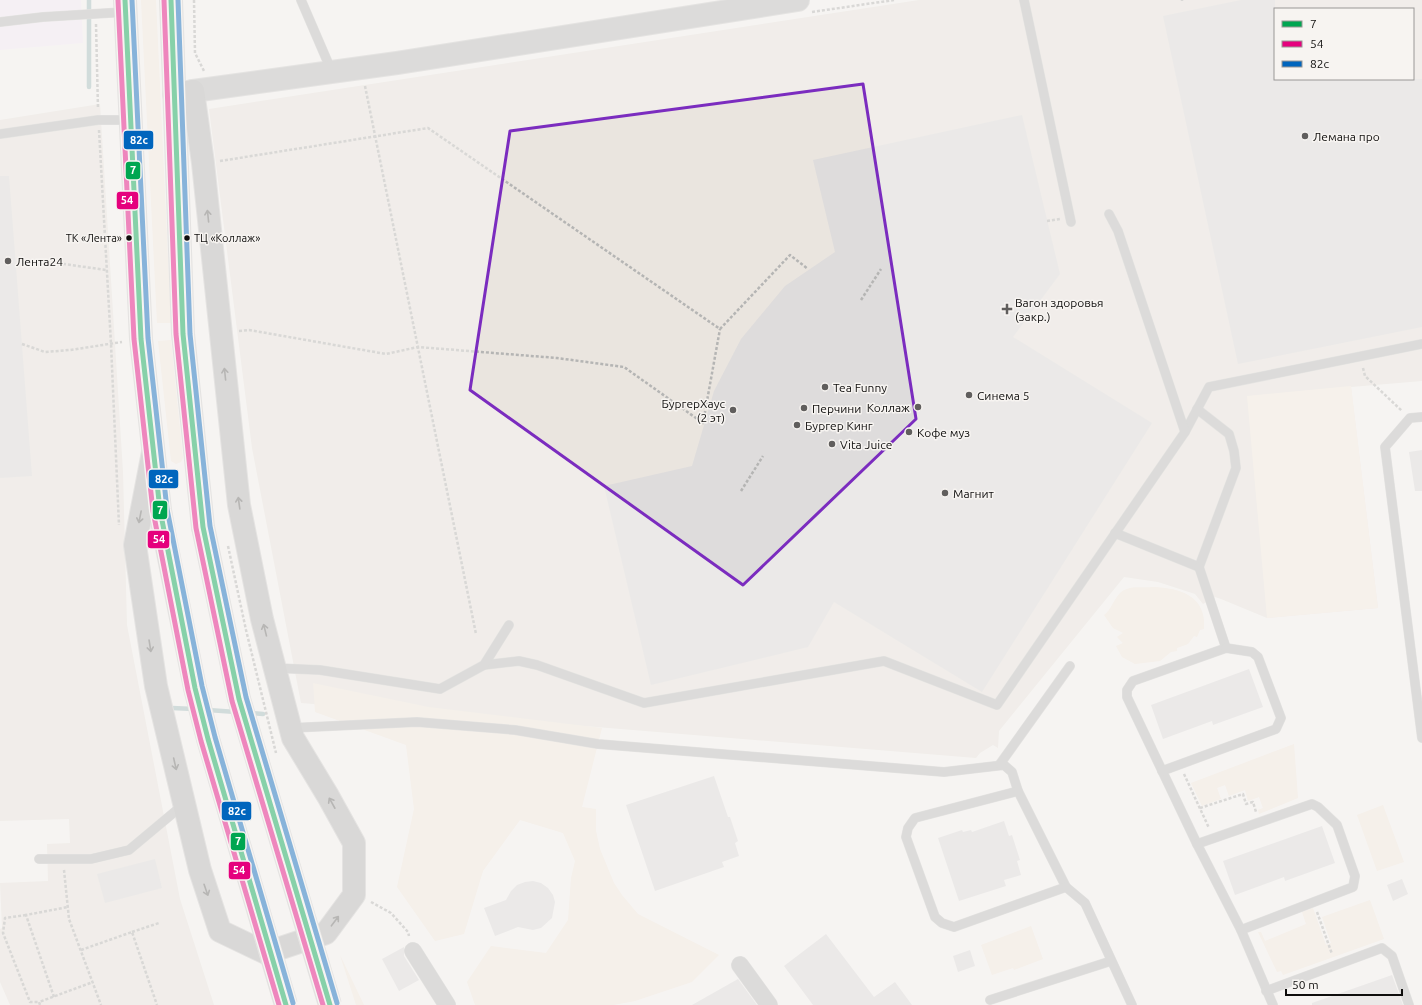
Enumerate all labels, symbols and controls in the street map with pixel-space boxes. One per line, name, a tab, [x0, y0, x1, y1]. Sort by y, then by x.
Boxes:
legend	[1274, 8, 1414, 80]
text: 7	[1310, 17, 1317, 30]
text: 54	[1310, 37, 1324, 50]
text: 82с	[1310, 57, 1330, 70]
line badge: 82с	[123, 130, 154, 150]
place label: Лемана про	[1313, 130, 1380, 143]
marker: Лемана про	[1300, 131, 1310, 141]
text: 82с	[130, 134, 149, 146]
line badge: 7	[125, 161, 141, 180]
text: 7	[130, 164, 136, 176]
line badge: 54	[116, 191, 139, 210]
text: 54	[121, 194, 133, 206]
one-way arrow	[205, 210, 212, 223]
place label: ТК «Лента»	[66, 232, 122, 244]
place label: ТЦ «Коллаж»	[194, 232, 260, 244]
marker: ТК «Лента»	[124, 233, 134, 243]
marker: ТЦ «Коллаж»	[182, 233, 192, 243]
place label: Лента24	[16, 255, 63, 268]
marker: Лента24	[3, 256, 13, 266]
place label: Вагон здоровья (закр.)	[1015, 296, 1104, 324]
marker: Вагон здоровья (закр.)	[1002, 304, 1012, 314]
one-way arrow	[221, 368, 229, 381]
place label: Tea Funny	[833, 381, 887, 394]
marker: Tea Funny	[820, 382, 830, 392]
place label: Синема 5	[977, 389, 1030, 402]
marker: Синема 5	[964, 390, 974, 400]
place label: БургерХаус (2 эт)	[661, 397, 725, 425]
place label: Коллаж	[867, 401, 910, 414]
place label: Перчини	[812, 402, 861, 415]
marker: Коллаж	[913, 402, 923, 412]
marker: Перчини	[799, 403, 809, 413]
marker: БургерХаус (2 эт)	[728, 405, 738, 415]
place label: Бургер Кинг	[805, 419, 873, 432]
marker: Бургер Кинг	[792, 420, 802, 430]
place label: Кофе муз	[917, 426, 970, 439]
marker: Кофе муз	[904, 427, 914, 437]
place label: Vita Juice	[840, 438, 892, 451]
marker: Vita Juice	[827, 439, 837, 449]
line badge: 82с	[148, 469, 179, 489]
text: 82с	[155, 473, 174, 485]
place label: Магнит	[953, 487, 995, 500]
marker: Магнит	[940, 488, 950, 498]
one-way arrow	[235, 497, 243, 510]
line badge: 7	[152, 500, 168, 520]
text: 7	[157, 504, 163, 516]
one-way arrow	[136, 511, 144, 524]
line badge: 54	[147, 530, 170, 549]
text: 54	[153, 533, 165, 545]
one-way arrow	[260, 624, 268, 637]
one-way arrow	[146, 639, 154, 652]
one-way arrow	[171, 757, 179, 770]
one-way arrow	[328, 797, 335, 809]
line badge: 82с	[221, 801, 252, 821]
text: 82с	[228, 805, 247, 817]
line badge: 7	[230, 832, 246, 851]
text: 7	[235, 835, 241, 847]
line badge: 54	[228, 861, 251, 880]
text: 54	[233, 864, 245, 876]
one-way arrow	[203, 884, 211, 896]
one-way arrow	[331, 915, 339, 926]
scale bar	[1286, 971, 1402, 997]
text: 50 m	[1292, 978, 1319, 991]

